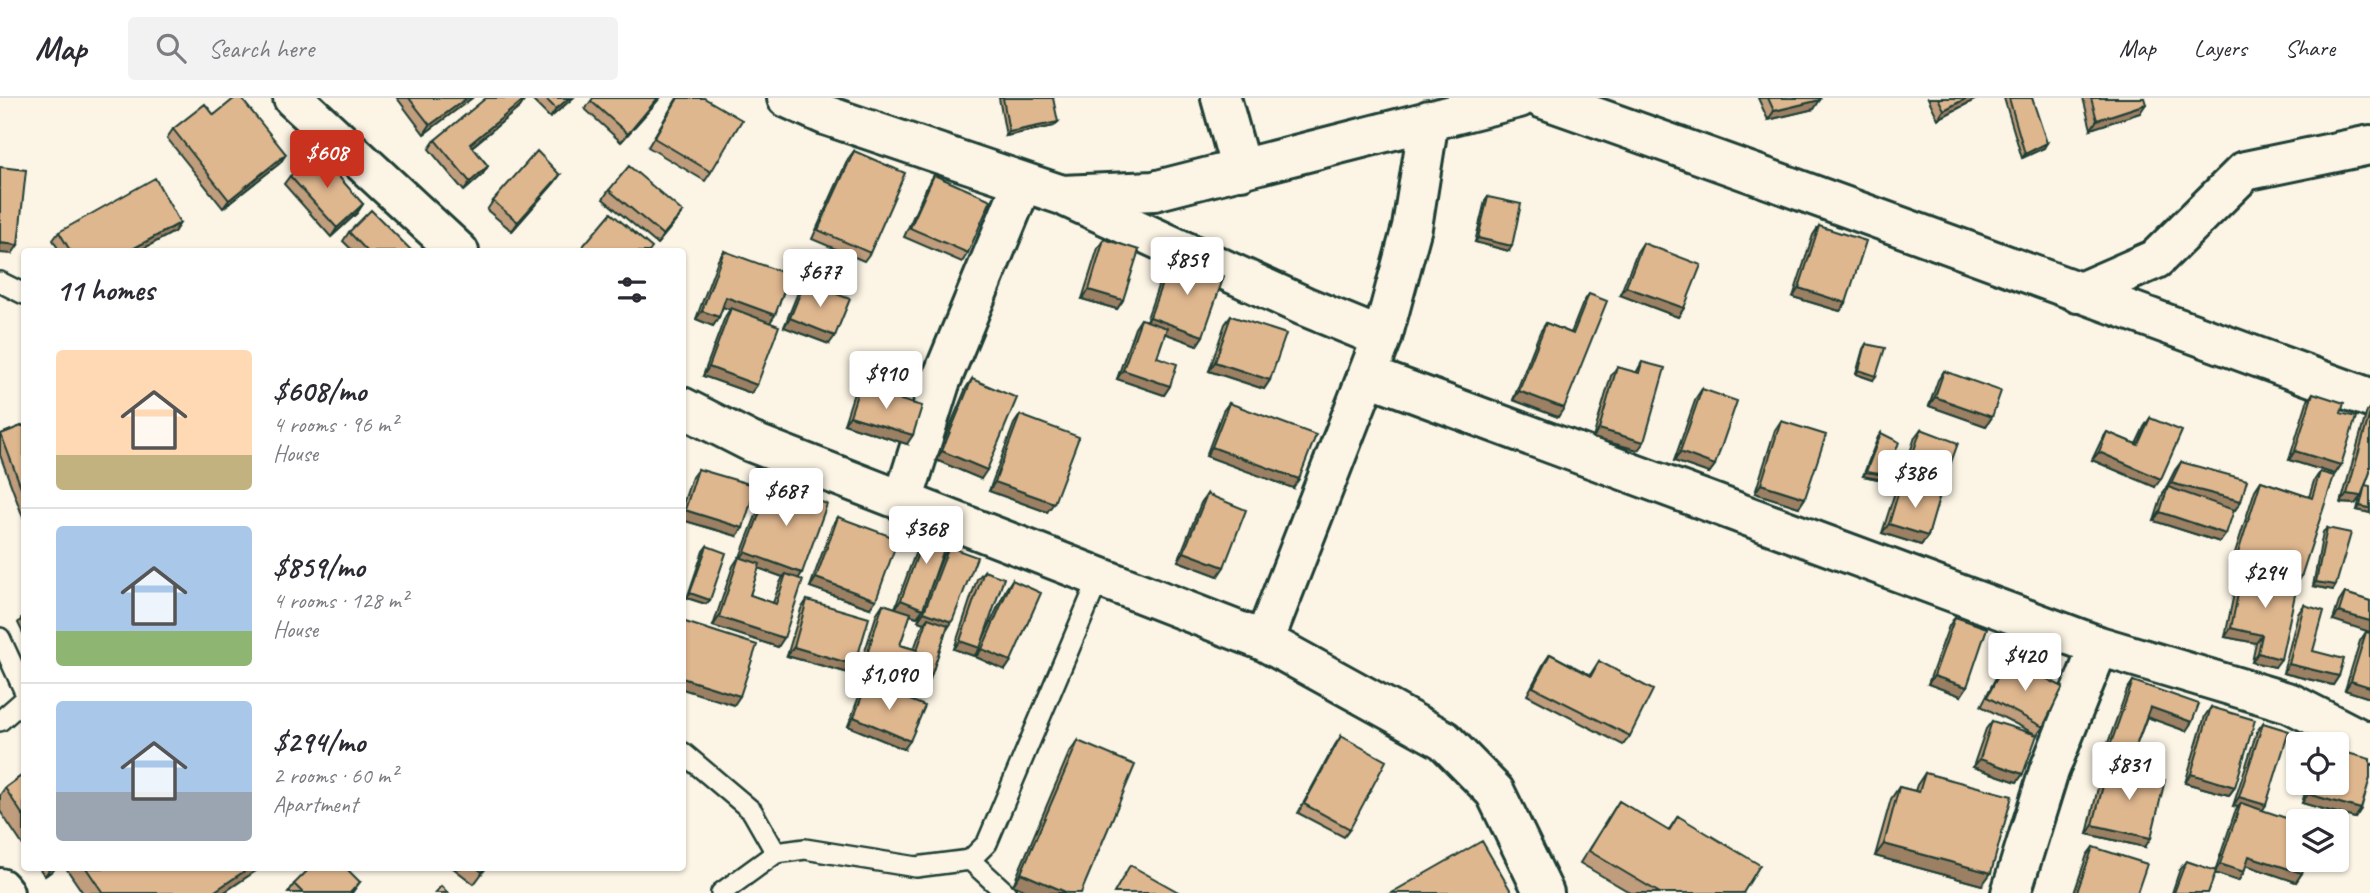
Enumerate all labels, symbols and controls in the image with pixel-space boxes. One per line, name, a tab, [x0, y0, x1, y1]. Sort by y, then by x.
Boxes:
search box	[128, 17, 618, 80]
text: Map	[35, 27, 86, 69]
icon: search	[152, 29, 190, 67]
text: Search here	[208, 32, 314, 65]
text: Map	[2119, 33, 2156, 63]
text: Layers	[2194, 33, 2247, 63]
text: Share	[2285, 33, 2335, 63]
pin: $608	[286, 130, 368, 190]
text: $608	[306, 138, 348, 167]
pin: $859	[1146, 238, 1228, 297]
text: $859	[1167, 245, 1207, 274]
pin: $677	[779, 250, 861, 309]
text: $677	[799, 257, 841, 286]
text: 11 homes	[56, 271, 154, 309]
icon: filters	[613, 271, 651, 309]
pin: $910	[845, 352, 927, 411]
text: $910	[865, 359, 907, 388]
text: $608/mo	[273, 372, 366, 410]
icon: home	[112, 378, 196, 462]
text: 4 rooms · 96 m²	[273, 410, 397, 439]
text: House	[273, 439, 318, 468]
pin: $386	[1874, 450, 1956, 510]
text: $386	[1894, 458, 1936, 487]
pin: $687	[745, 468, 827, 528]
text: $687	[765, 476, 807, 505]
pin: $368	[885, 506, 967, 566]
text: $368	[905, 514, 947, 543]
text: $859/mo	[273, 548, 365, 586]
pin: $294	[2224, 550, 2306, 610]
icon: home	[112, 554, 196, 638]
text: $294	[2244, 558, 2286, 587]
text: 4 rooms · 128 m²	[273, 586, 408, 615]
text: House	[273, 615, 318, 644]
pin: $420	[1984, 634, 2066, 693]
text: $420	[2004, 641, 2046, 670]
pin: $1,090	[832, 652, 946, 712]
text: $1,090	[861, 660, 917, 689]
text: $294/mo	[273, 723, 365, 761]
icon: home	[112, 729, 196, 813]
map controls	[2286, 732, 2349, 872]
button: locate	[2286, 732, 2349, 795]
pin: $831	[2088, 742, 2170, 802]
text: $831	[2108, 750, 2150, 779]
text: 2 rooms · 60 m²	[273, 761, 397, 790]
text: Apartment	[273, 790, 358, 819]
button: layers	[2286, 809, 2349, 872]

